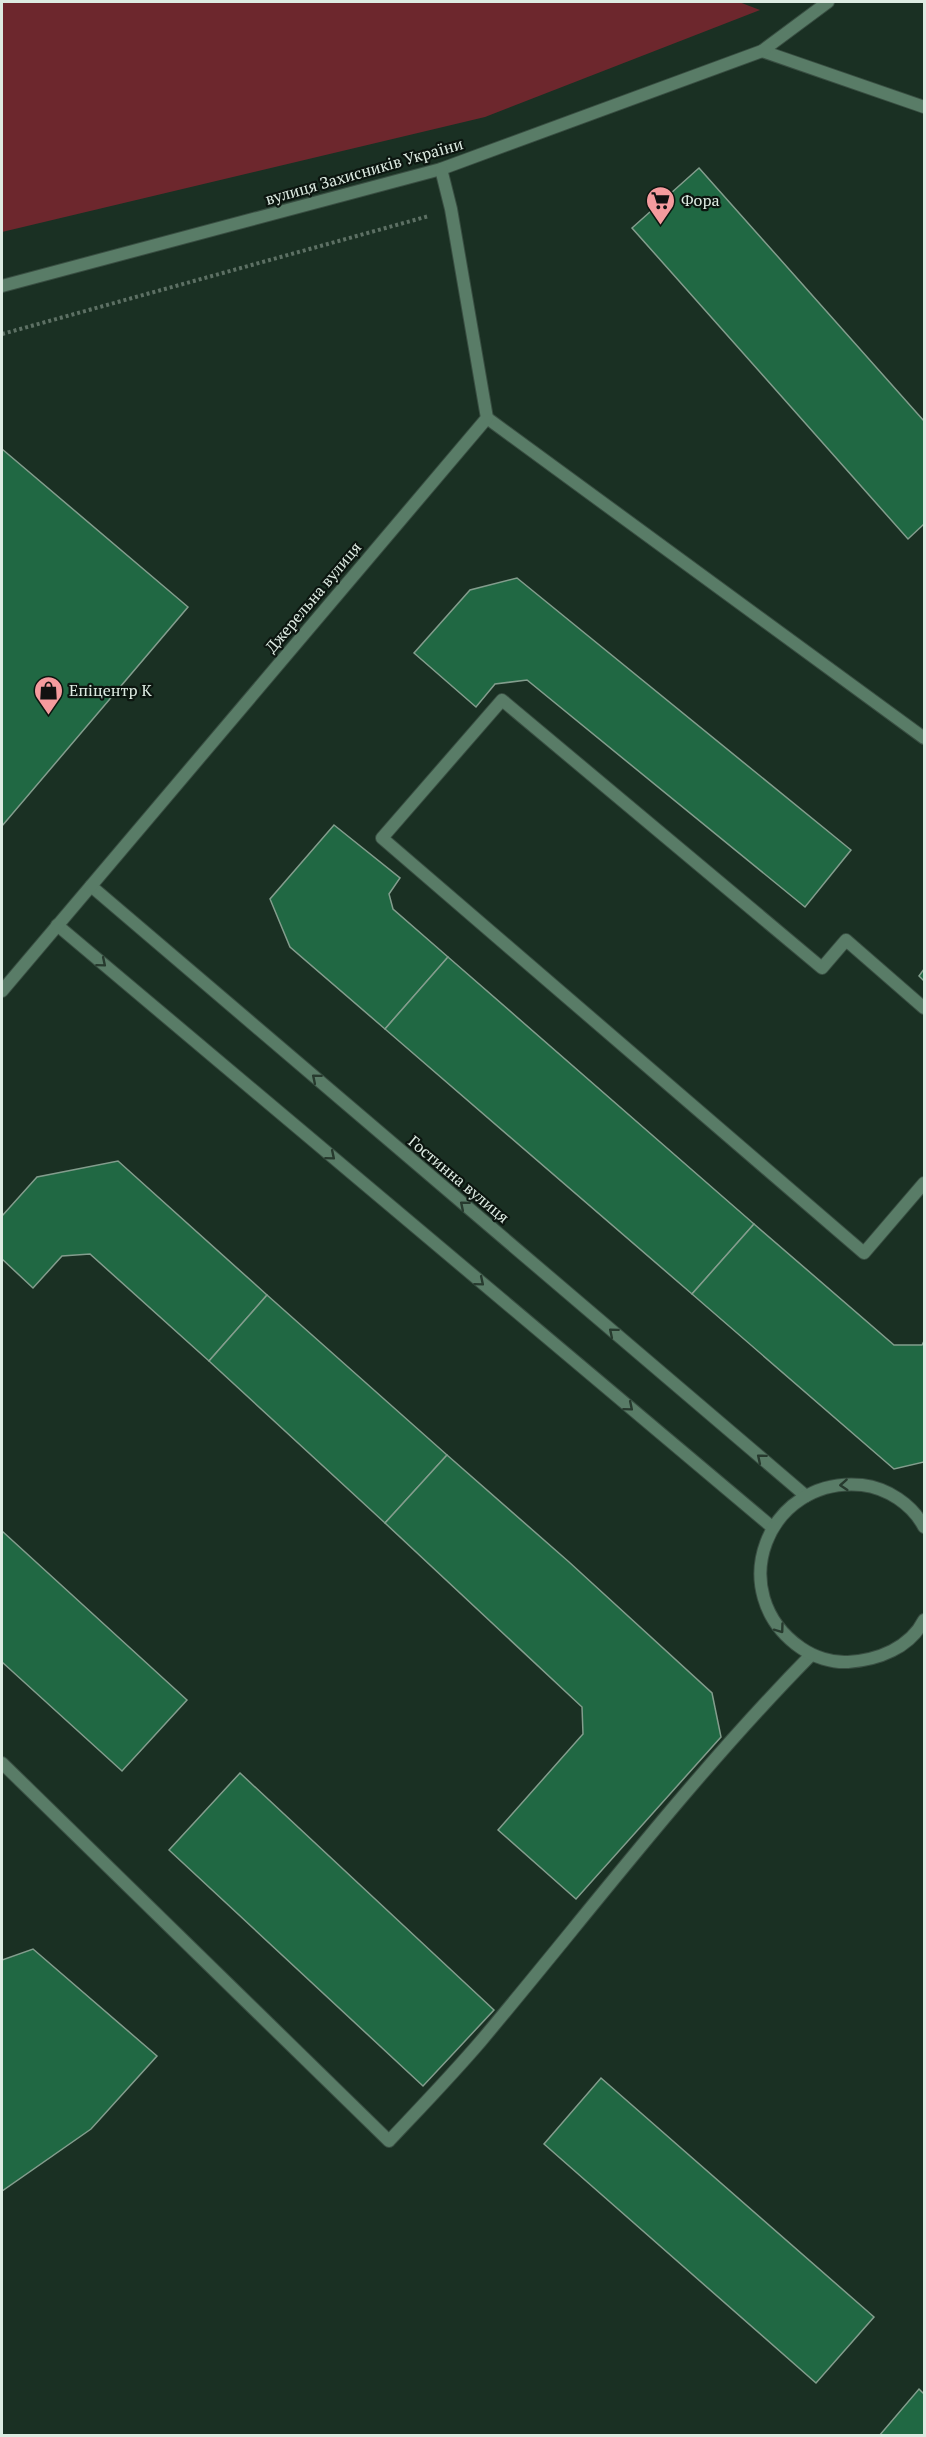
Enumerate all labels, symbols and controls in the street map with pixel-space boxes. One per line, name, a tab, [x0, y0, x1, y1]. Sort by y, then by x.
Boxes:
street label: вулиця Захисників України	[263, 132, 466, 210]
supermarket icon: Фора	[644, 184, 676, 226]
place label: Фора	[681, 189, 720, 211]
street label: Джерельна вулиця	[260, 537, 366, 657]
shop icon: Епіцентр К	[32, 674, 64, 716]
place label: Епіцентр К	[69, 679, 152, 701]
one-way arrow	[95, 956, 106, 967]
one-way arrow	[312, 1075, 323, 1086]
street label: Гостинна вулиця	[404, 1130, 514, 1228]
one-way arrow	[324, 1149, 335, 1160]
one-way arrow	[460, 1201, 471, 1212]
one-way arrow	[473, 1274, 484, 1285]
one-way arrow	[609, 1328, 620, 1339]
one-way arrow	[622, 1400, 633, 1411]
one-way arrow	[757, 1454, 768, 1465]
one-way arrow	[839, 1479, 848, 1492]
one-way arrow	[772, 1622, 783, 1633]

